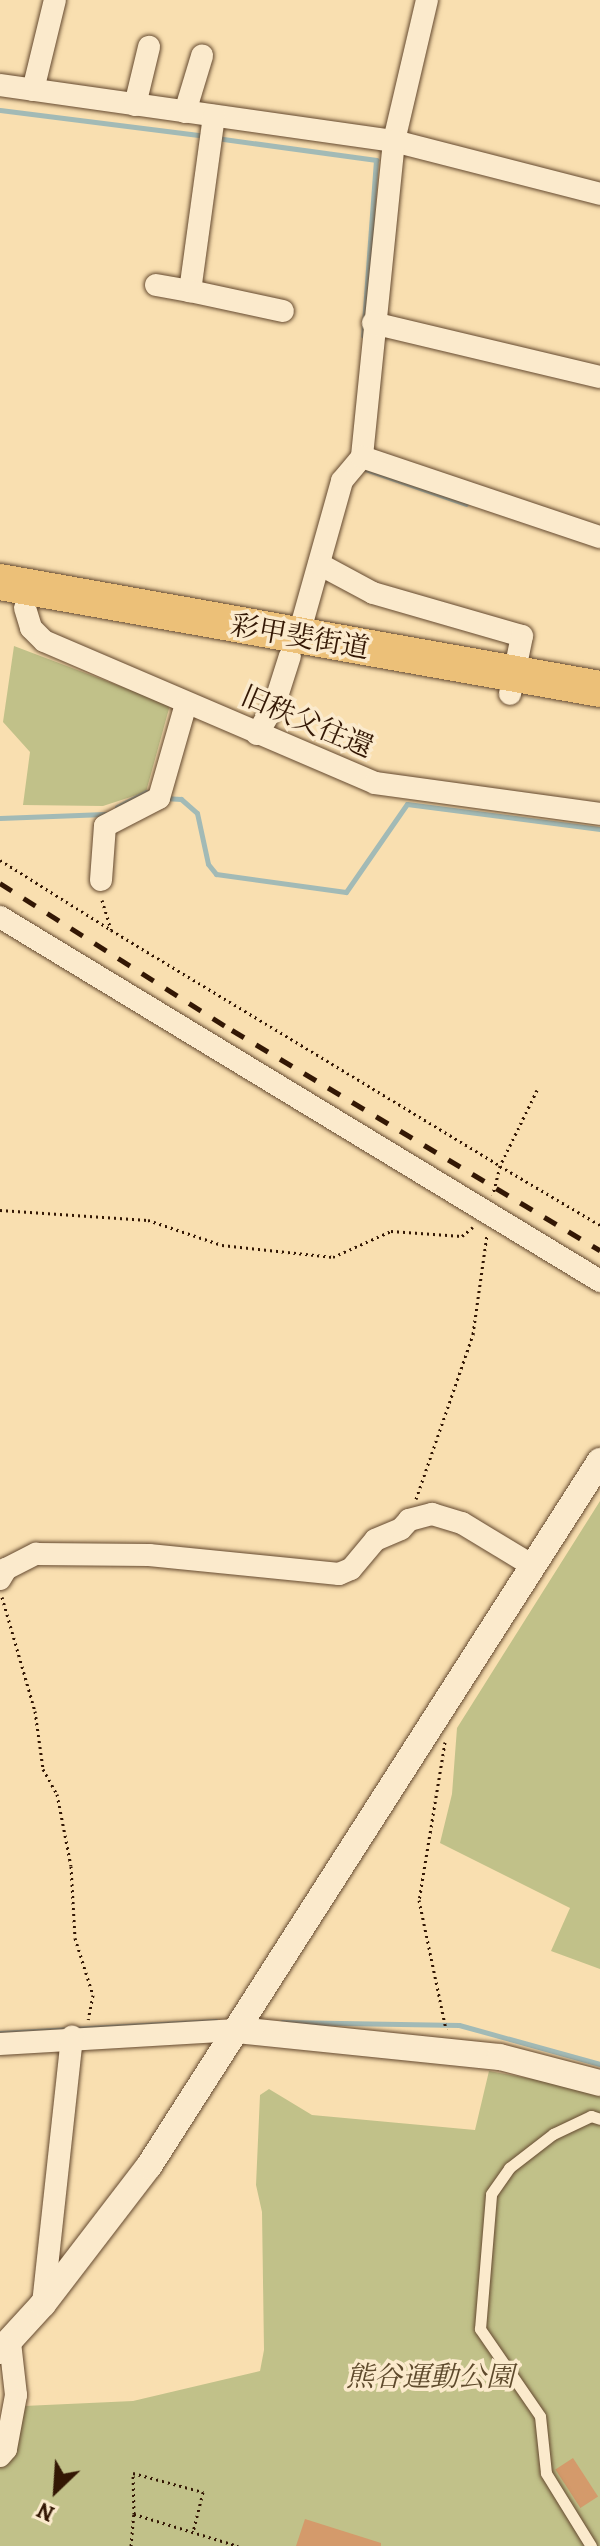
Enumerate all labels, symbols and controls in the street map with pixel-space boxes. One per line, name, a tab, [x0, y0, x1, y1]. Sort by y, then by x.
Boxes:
street label: 彩甲斐街道	[228, 608, 372, 666]
street label: 旧秩父往還	[236, 679, 378, 765]
park label: 熊谷運動公園	[346, 2360, 514, 2394]
north arrow	[16, 2450, 96, 2530]
text: N	[32, 2495, 59, 2529]

